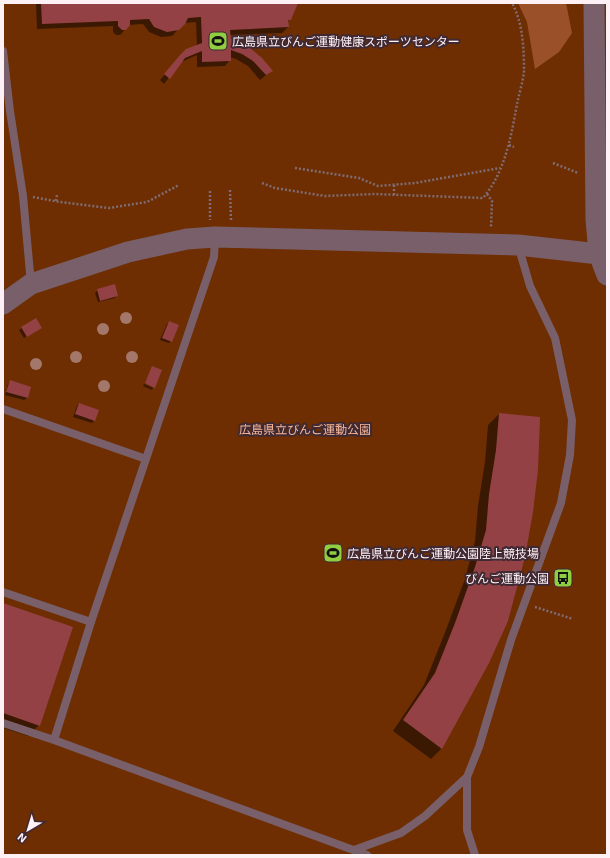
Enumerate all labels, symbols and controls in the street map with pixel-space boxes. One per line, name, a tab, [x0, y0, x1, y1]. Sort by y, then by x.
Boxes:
sports icon: 広島県立びんご運動健康スポーツセンター	[207, 30, 229, 52]
place label: 広島県立びんご運動健康スポーツセンター	[232, 34, 460, 48]
park label: 広島県立びんご運動公園	[239, 422, 371, 436]
sports icon: 広島県立びんご運動公園陸上競技場	[322, 542, 344, 564]
place label: 広島県立びんご運動公園陸上競技場	[347, 546, 539, 560]
bus stop icon: びんご運動公園	[552, 567, 574, 589]
place label: びんご運動公園	[465, 571, 549, 585]
north arrow	[8, 810, 48, 850]
text: N	[14, 831, 29, 846]

